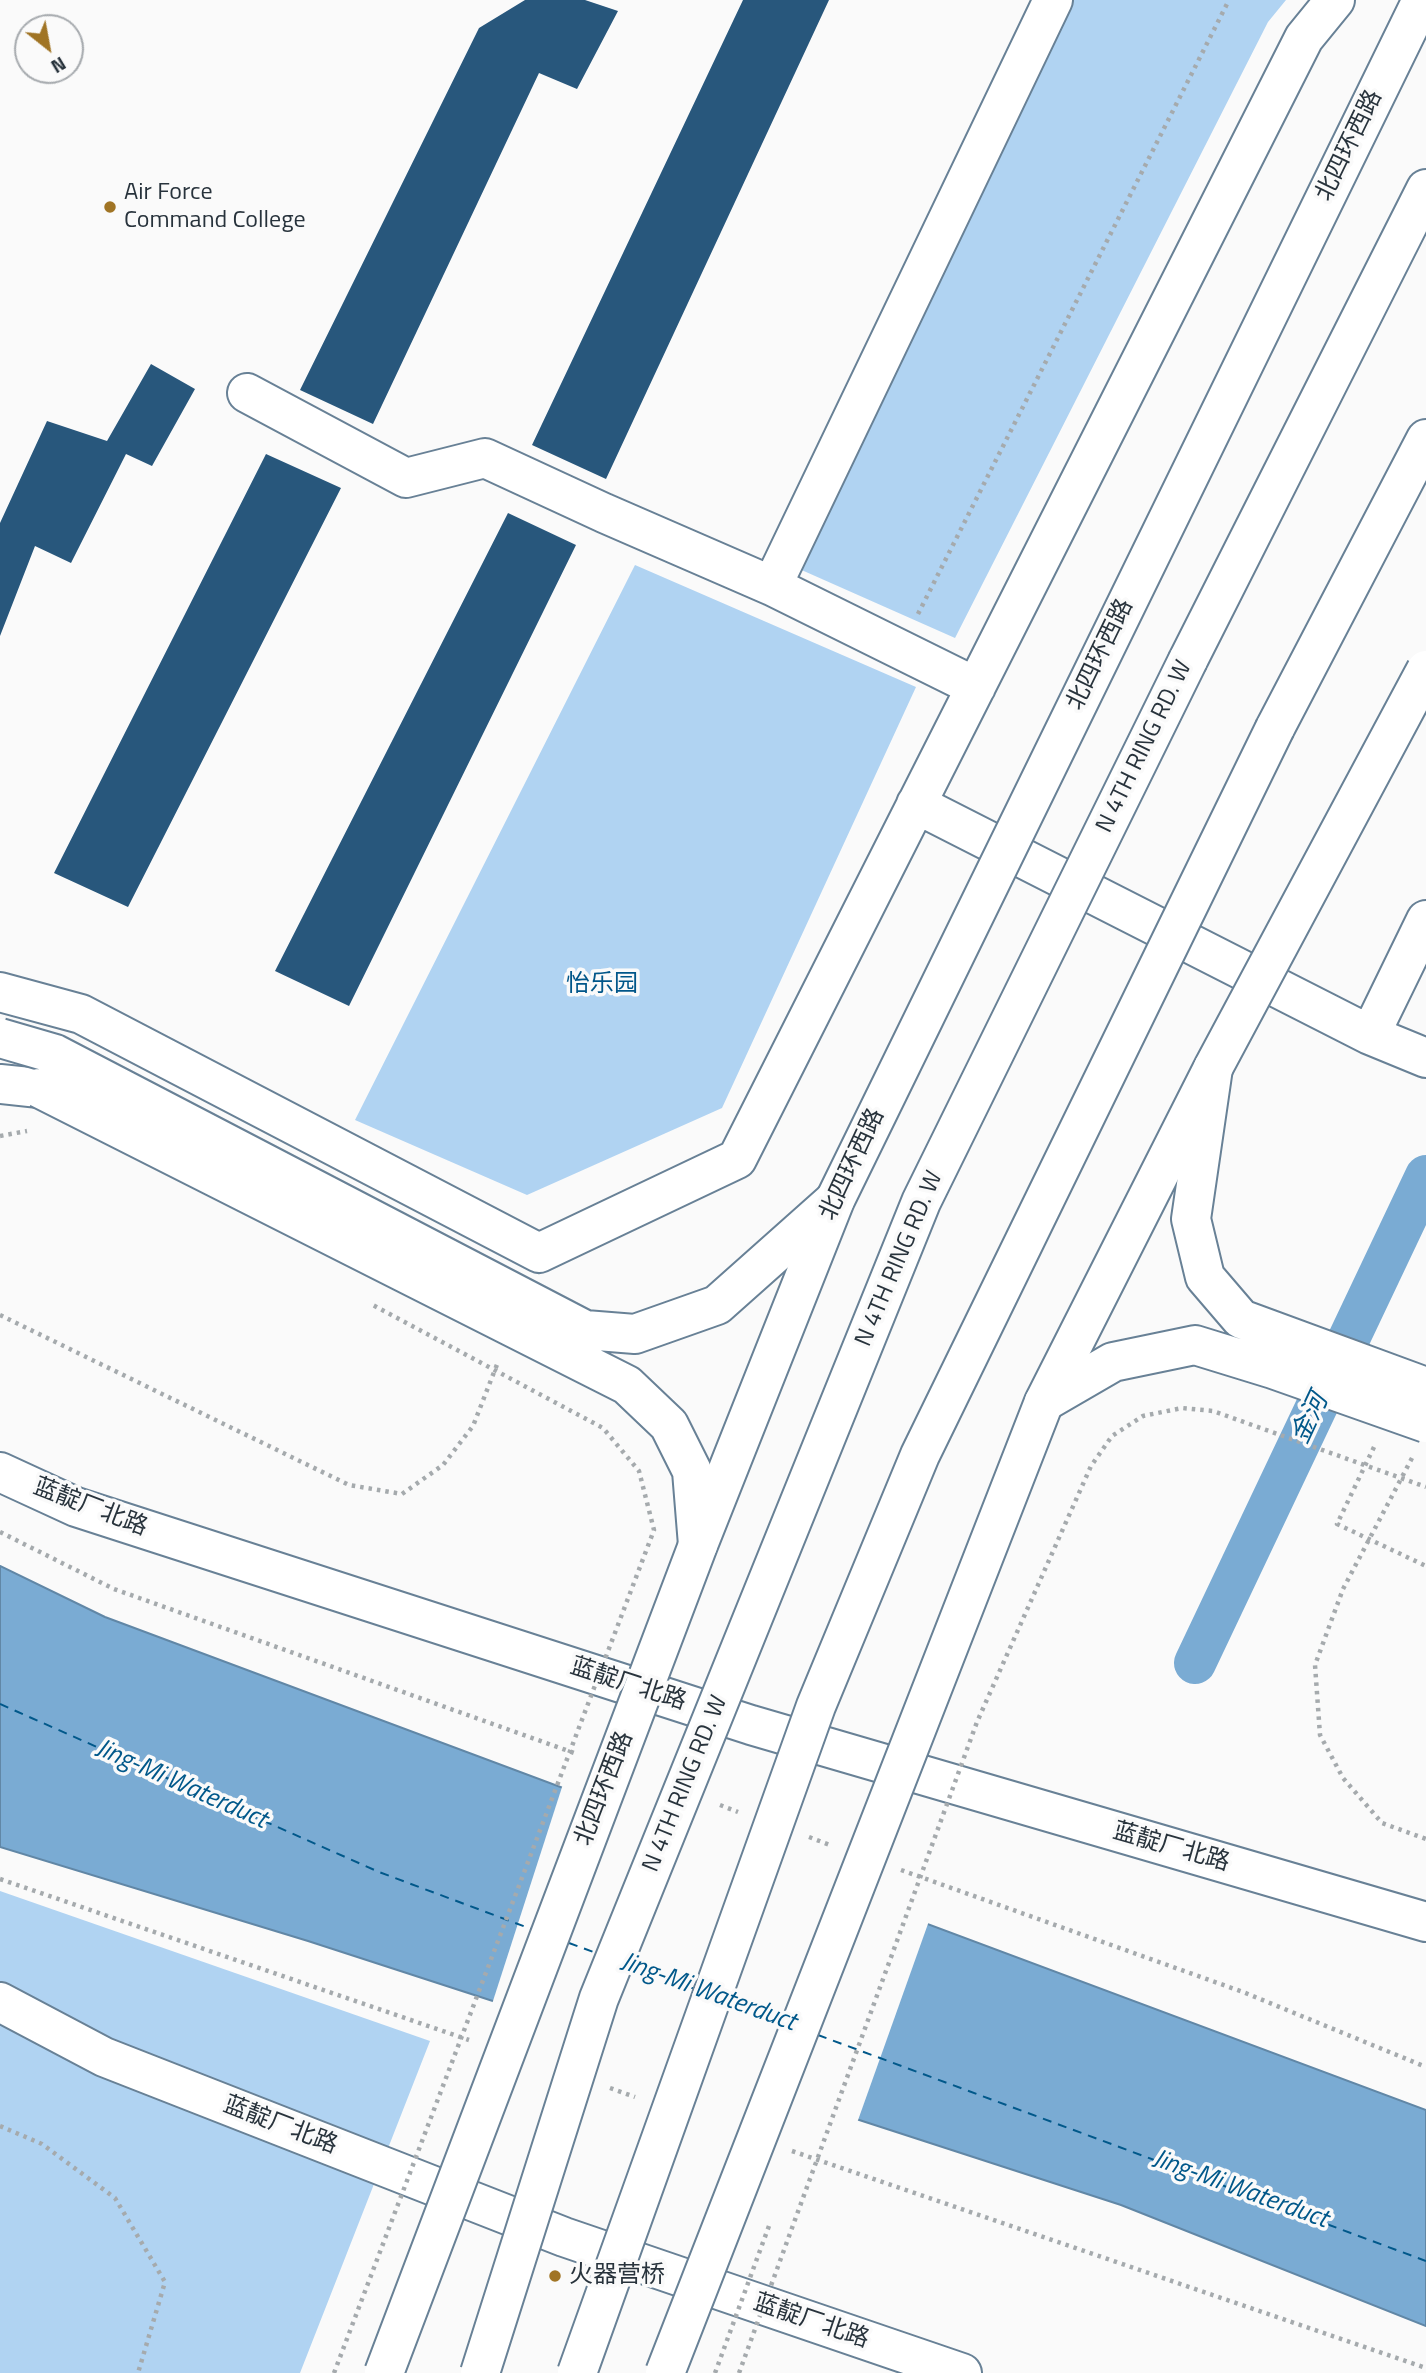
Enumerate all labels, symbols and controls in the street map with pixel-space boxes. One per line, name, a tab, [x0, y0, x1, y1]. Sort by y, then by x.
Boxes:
north arrow	[14, 14, 84, 84]
text: N	[46, 50, 72, 82]
street label: 北四环西路	[1311, 86, 1389, 206]
place label: Air Force Command College	[124, 179, 306, 235]
marker: Air Force Command College	[102, 199, 118, 215]
street label: 北四环西路	[1062, 595, 1140, 715]
street label: N 4TH RING RD. W	[1091, 656, 1199, 838]
park label: 怡乐园	[566, 971, 638, 999]
street label: 北四环西路	[815, 1105, 891, 1225]
street label: N 4TH RING RD. W	[850, 1167, 950, 1351]
water label: 金河	[1286, 1389, 1336, 1449]
street label: 蓝靛厂北路	[29, 1473, 151, 1543]
street label: 蓝靛厂北路	[566, 1653, 690, 1717]
street label: N 4TH RING RD. W	[637, 1692, 735, 1876]
street label: 北四环西路	[570, 1728, 640, 1850]
water label: Jing-Mi Waterduct	[91, 1733, 271, 1837]
street label: 蓝靛厂北路	[1109, 1818, 1233, 1878]
water label: Jing-Mi Waterduct	[616, 1947, 800, 2039]
street label: 蓝靛厂北路	[219, 2091, 341, 2161]
water label: Jing-Mi Waterduct	[1148, 2144, 1332, 2236]
place label: 火器营桥	[569, 2262, 665, 2290]
marker: 火器营桥	[547, 2268, 563, 2284]
street label: 蓝靛厂北路	[750, 2289, 872, 2355]

